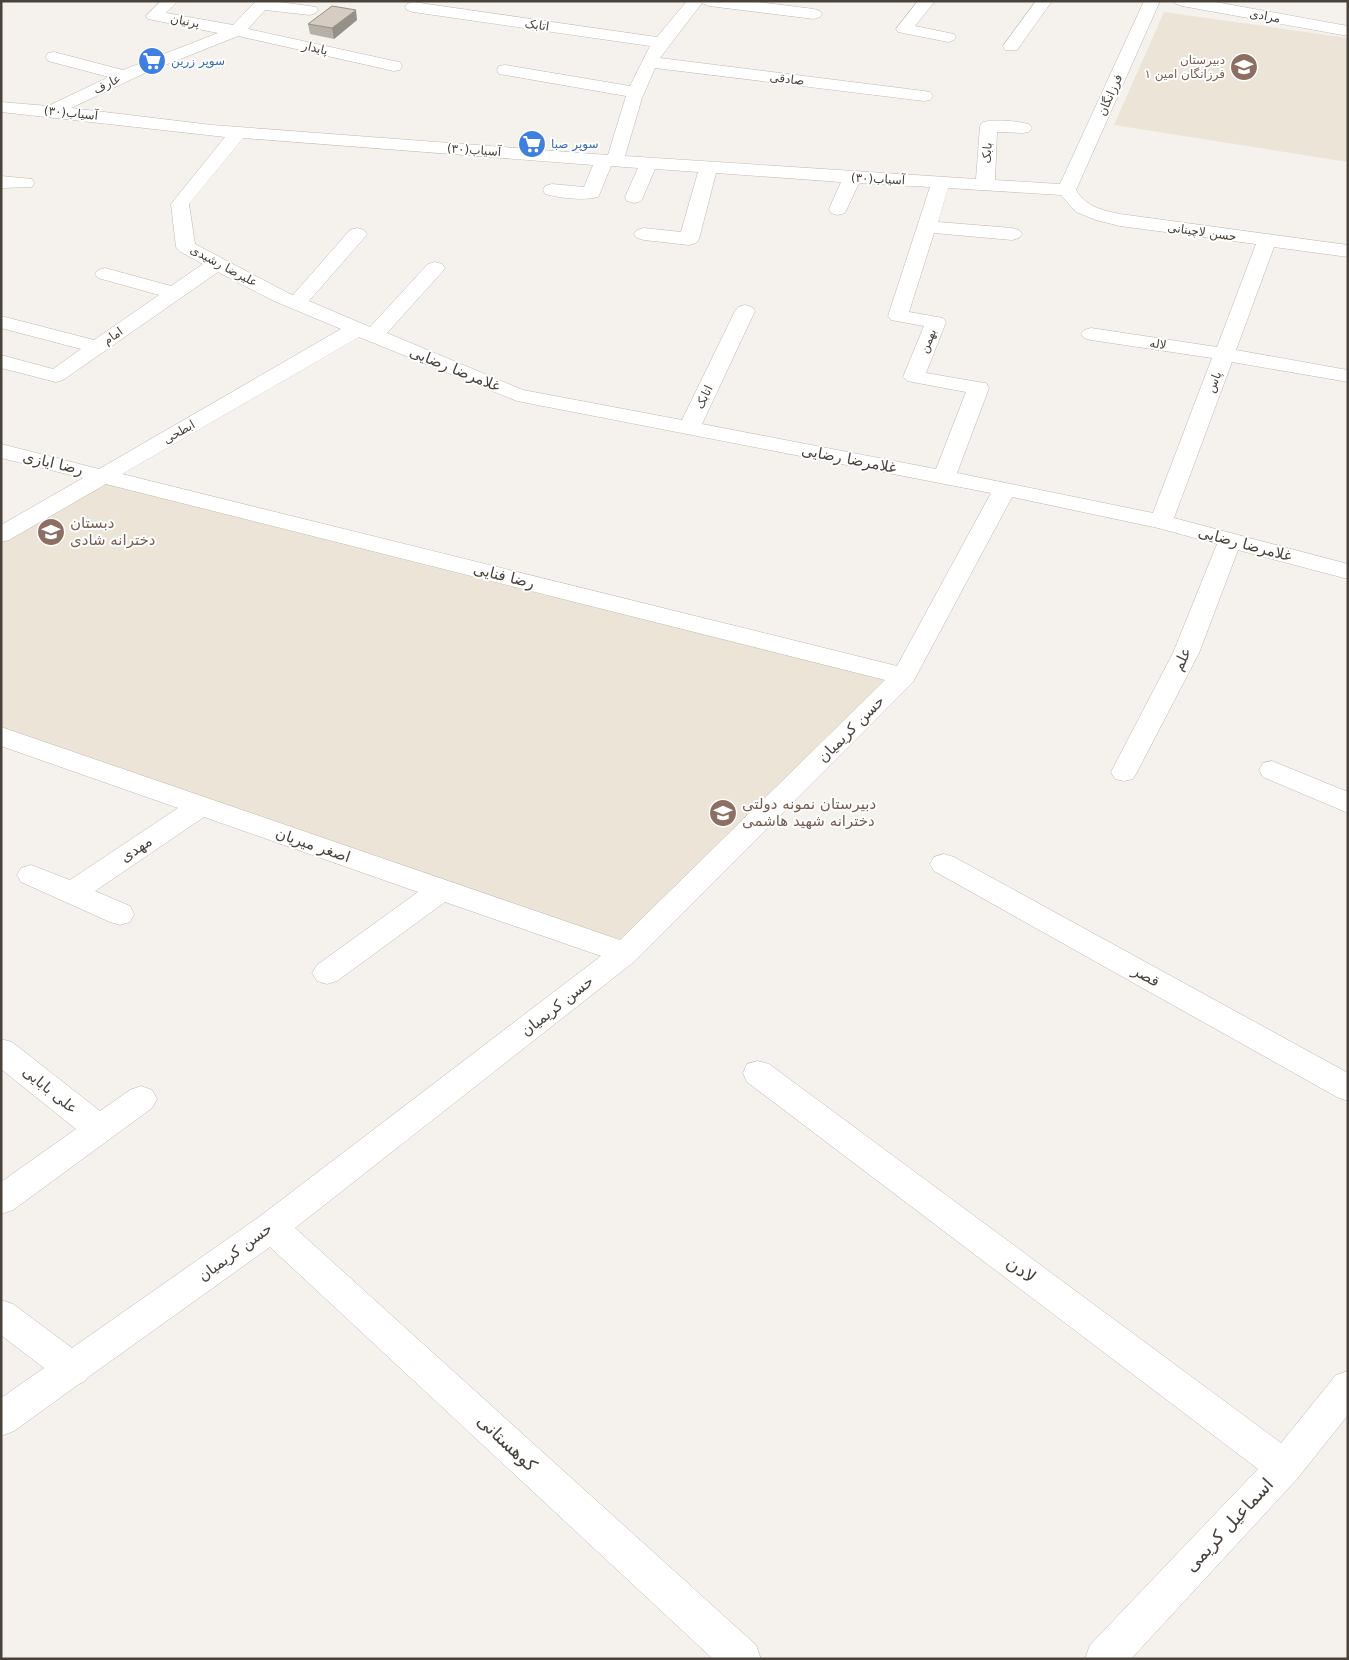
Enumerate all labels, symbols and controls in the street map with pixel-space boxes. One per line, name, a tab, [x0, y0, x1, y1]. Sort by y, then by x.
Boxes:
street label: مرادی	[1248, 6, 1282, 27]
street label: پرنیان	[169, 12, 201, 31]
street label: اتابک	[524, 16, 550, 34]
street label: پایدار	[300, 38, 329, 59]
supermarket icon: سوپر زرین	[137, 46, 167, 76]
school or university icon: دبیرستان فرزانگان امین ۱	[1229, 52, 1259, 82]
place label: دبیرستان فرزانگان امین ۱	[1144, 53, 1225, 82]
place label: سوپر زرین	[171, 54, 225, 69]
street label: صادقی	[769, 70, 805, 88]
street label: عارف	[91, 71, 124, 98]
street label: فرزانگان	[1095, 72, 1126, 118]
street label: آسیاب(۳۰)	[43, 102, 99, 123]
supermarket icon: سوپر صبا	[517, 129, 547, 159]
place label: سوپر صبا	[551, 137, 599, 152]
street label: آسیاب(۳۰)	[446, 140, 502, 159]
street label: بابک	[979, 142, 995, 164]
street label: آسیاب(۳۰)	[851, 170, 906, 187]
street label: حسن لاچینانی	[1166, 220, 1237, 245]
street label: علیرضا رشیدی	[187, 242, 260, 290]
street label: امام	[100, 324, 126, 348]
street label: بهمن	[917, 327, 940, 356]
street label: لاله	[1149, 336, 1167, 352]
street label: غلامرضا رضایی	[407, 343, 503, 395]
street label: پاس	[1204, 369, 1225, 395]
street label: اتابک	[692, 383, 716, 411]
street label: ابطحی	[161, 417, 197, 447]
street label: غلامرضا رضایی	[800, 441, 898, 477]
street label: رضا ایازی	[21, 447, 85, 479]
place label: دبستان دخترانه شادی	[70, 514, 155, 549]
school or university icon: دبستان دخترانه شادی	[36, 517, 66, 547]
street label: غلامرضا رضایی	[1196, 523, 1294, 565]
street label: رضا فنایی	[472, 560, 536, 592]
street label: علم	[1169, 644, 1195, 674]
street label: حسن کریمیان	[814, 692, 888, 766]
place label: دبیرستان نمونه دولتی دخترانه شهید هاشمی	[742, 795, 876, 830]
school or university icon: دبیرستان نمونه دولتی دخترانه شهید هاشمی	[708, 798, 738, 828]
street label: اصغر میریان	[273, 824, 353, 866]
street label: مهدی	[117, 832, 155, 866]
street label: قصر	[1128, 961, 1163, 991]
street label: حسن کریمیان	[517, 972, 597, 1040]
street label: علی بابایی	[19, 1062, 81, 1118]
street label: حسن کریمیان	[194, 1219, 276, 1285]
street label: لادن	[1002, 1252, 1040, 1287]
street label: کوهستانی	[472, 1410, 542, 1477]
street label: اسماعیل کریمی	[1180, 1473, 1278, 1577]

